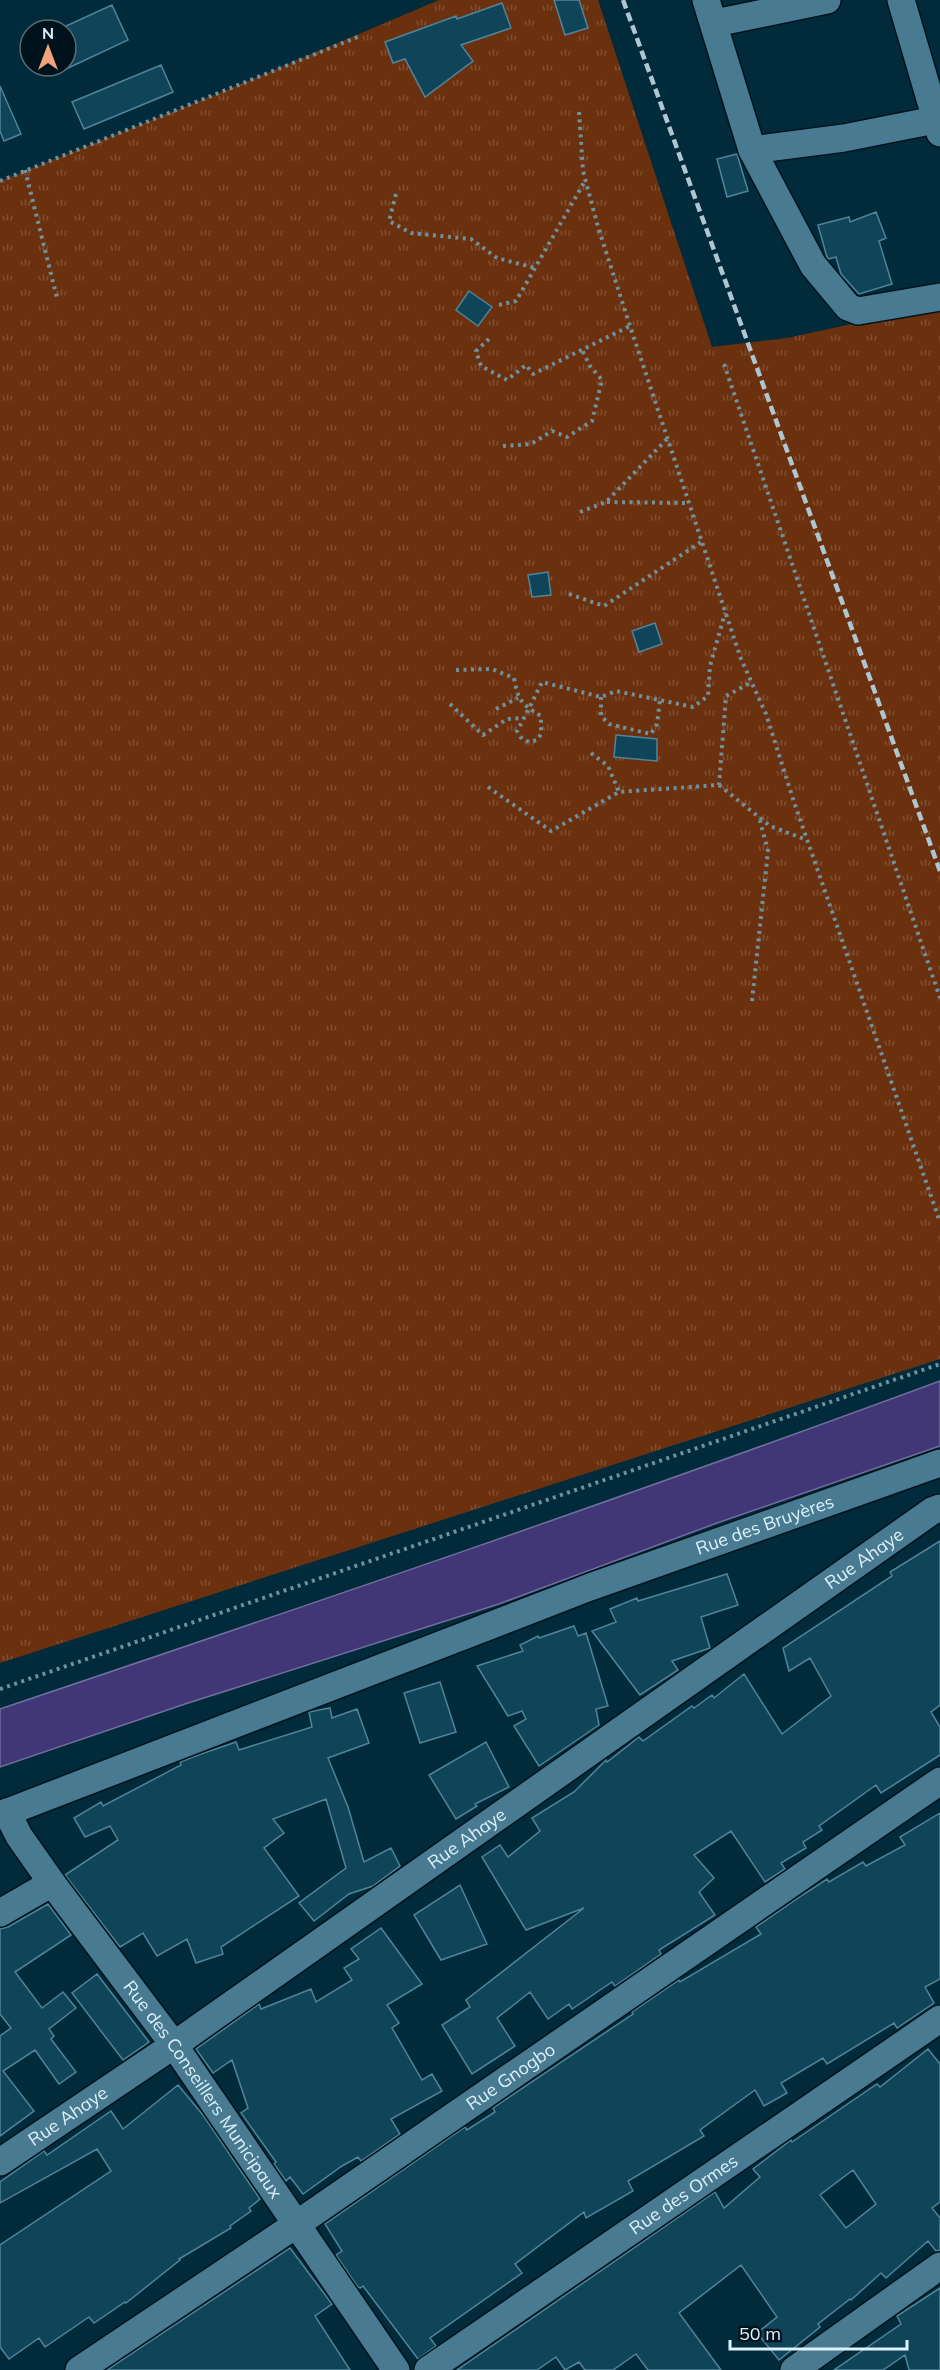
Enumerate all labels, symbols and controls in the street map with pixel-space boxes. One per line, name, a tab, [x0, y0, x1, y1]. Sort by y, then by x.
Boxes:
north arrow	[18, 18, 78, 78]
text: N	[42, 23, 54, 43]
street label: Rue des Bruyères	[692, 1489, 837, 1560]
street label: Rue Ahaye	[820, 1523, 908, 1594]
street label: Rue Ahaye	[423, 1803, 511, 1874]
street label: Rue des Conseillers Municipaux	[118, 1976, 288, 2203]
street label: Rue Gnogbo	[461, 2038, 560, 2115]
street label: Rue Ahaye	[24, 2081, 112, 2151]
street label: Rue des Ormes	[625, 2149, 742, 2240]
scale bar	[730, 2313, 907, 2351]
text: 50 m	[739, 2322, 781, 2345]

